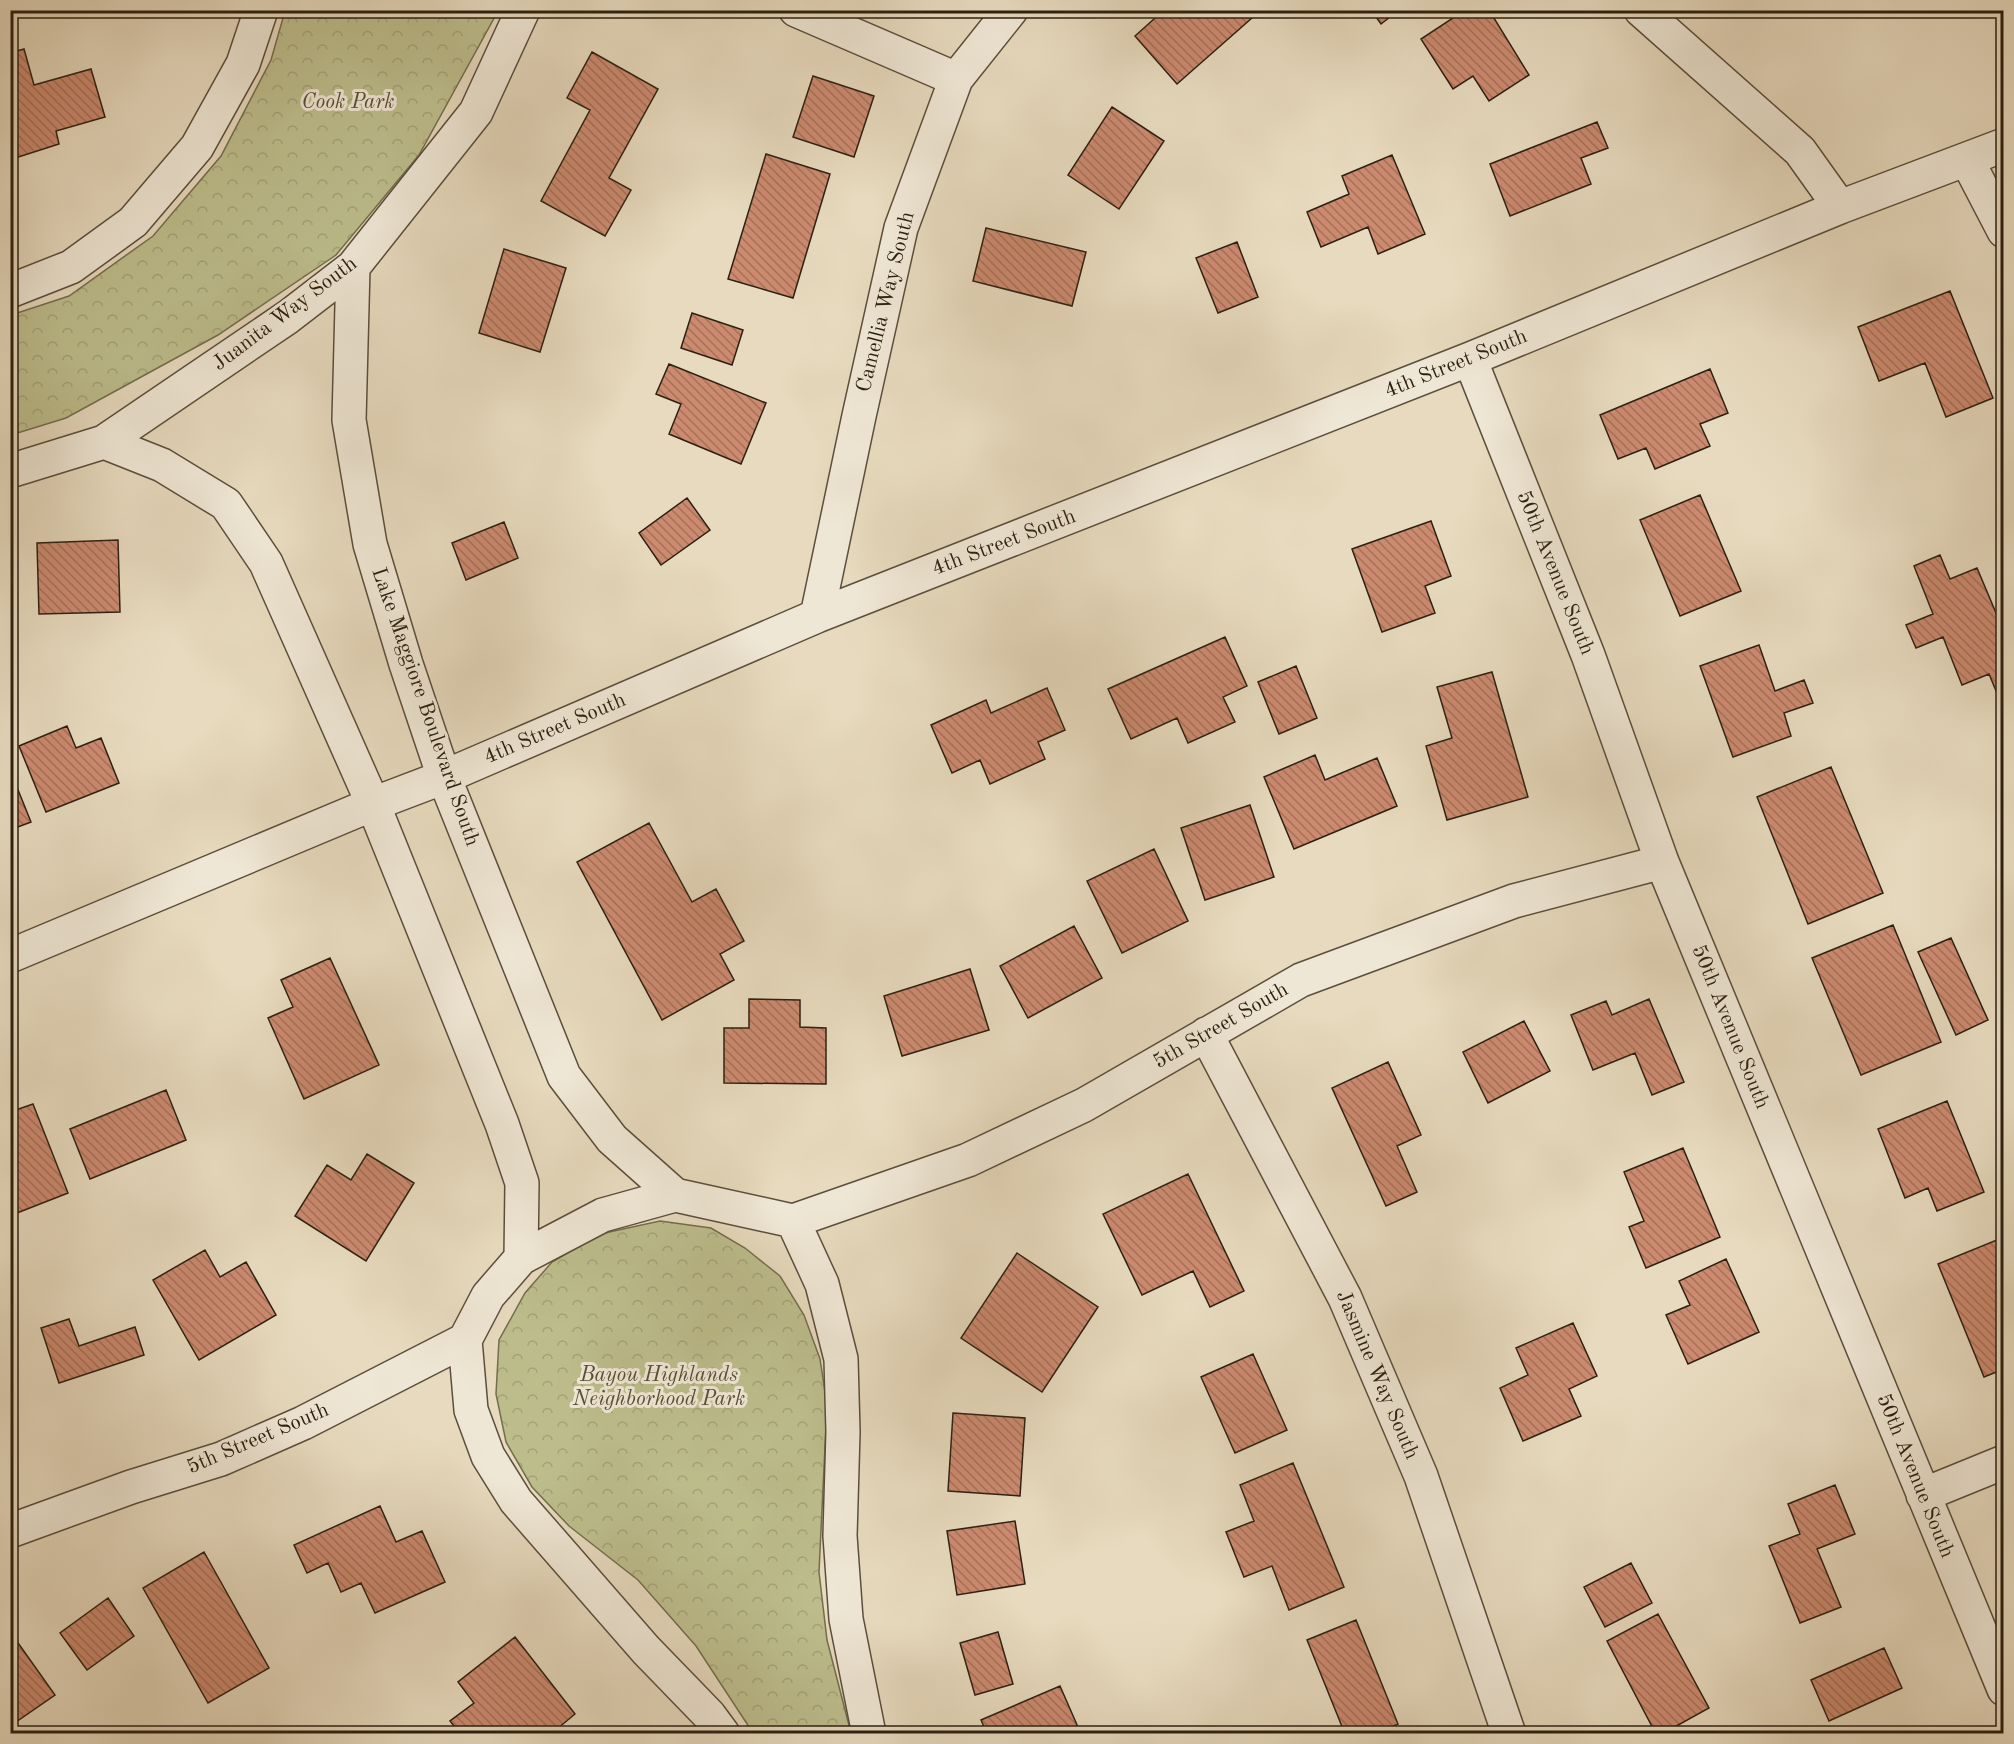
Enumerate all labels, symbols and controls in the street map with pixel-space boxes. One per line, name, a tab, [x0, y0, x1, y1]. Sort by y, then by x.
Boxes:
park label: Cook Park	[301, 92, 395, 113]
street label: Camellia Way South	[853, 210, 919, 394]
street label: Juanita Way South	[209, 253, 361, 375]
street label: 4th Street South	[1382, 326, 1530, 402]
street label: 50th Avenue South	[1512, 488, 1598, 658]
street label: 4th Street South	[929, 506, 1079, 580]
street label: Lake Maggiore Boulevard South	[367, 565, 483, 849]
street label: 4th Street South	[481, 690, 629, 768]
street label: 50th Avenue South	[1687, 942, 1773, 1112]
street label: 5th Street South	[1150, 979, 1292, 1073]
street label: Jasmine Way South	[1332, 1287, 1422, 1463]
park label: Bayou Highlands Neighborhood Park	[572, 1365, 745, 1410]
street label: 50th Avenue South	[1872, 1391, 1958, 1561]
street label: 5th Street South	[184, 1400, 332, 1478]

